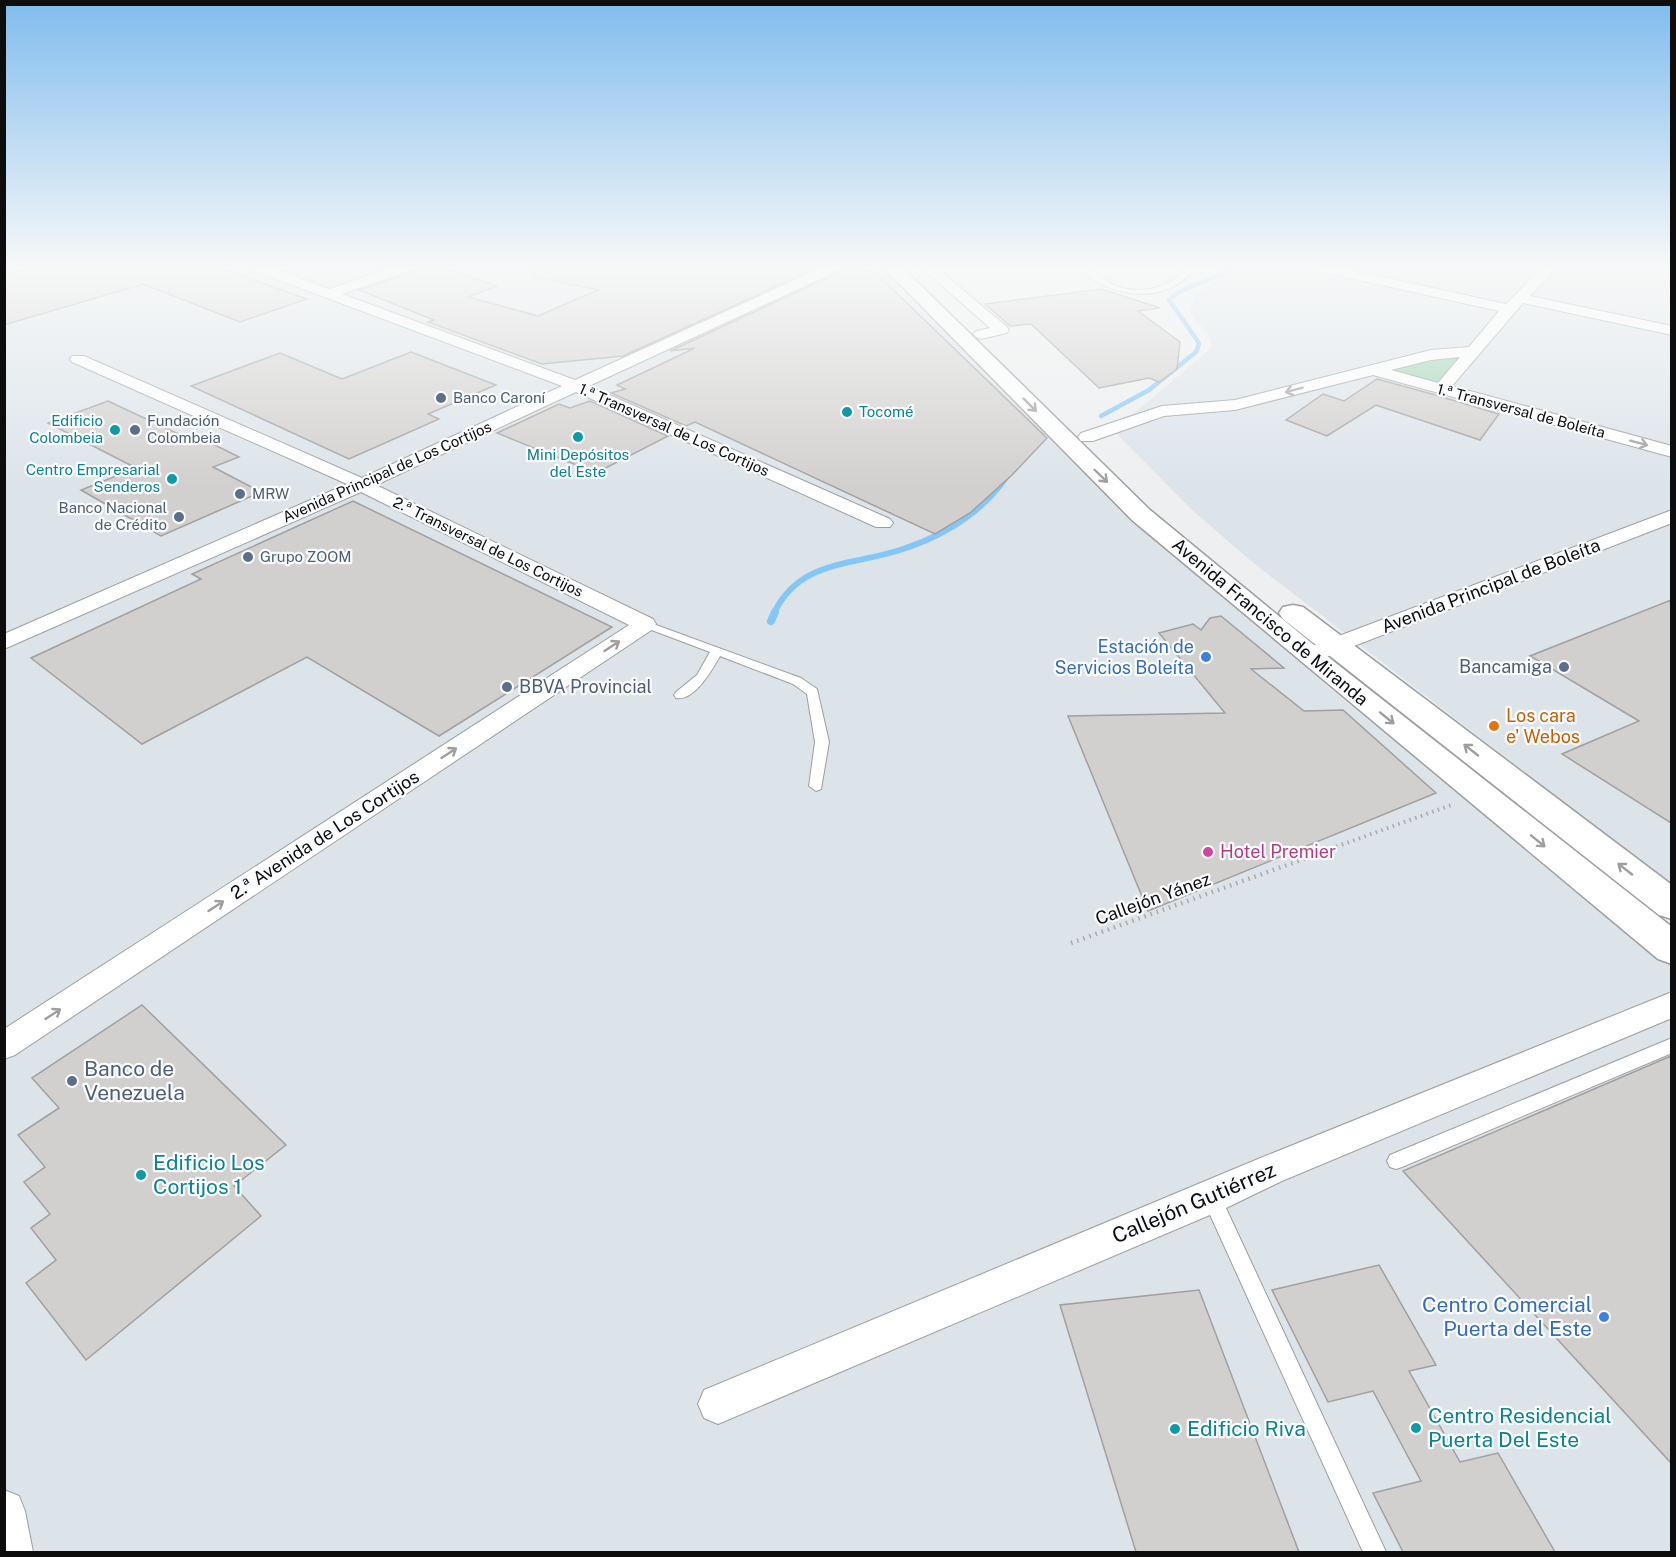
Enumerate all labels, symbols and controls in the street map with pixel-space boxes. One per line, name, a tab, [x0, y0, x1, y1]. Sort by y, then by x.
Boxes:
street label: 1.ª Transversal de Los Cortijos	[577, 380, 772, 479]
street label: 1.ª Transversal de Boleíta	[1435, 380, 1607, 441]
one-way arrow	[1284, 384, 1303, 396]
place label: Banco Caroní	[453, 389, 546, 406]
marker: Banco Caroní	[434, 391, 448, 405]
one-way arrow	[1023, 398, 1037, 413]
place label: Tocomé	[859, 403, 913, 420]
marker: Tocomé	[840, 405, 854, 419]
place label: Edificio Colombeia	[29, 412, 103, 446]
place label: Fundación Colombeia	[147, 412, 221, 446]
street label: Avenida Principal de Los Cortijos	[280, 418, 494, 525]
marker: Edificio Colombeia	[108, 423, 122, 437]
marker: Fundación Colombeia	[128, 423, 142, 437]
marker: Mini Depósitos del Este	[571, 430, 585, 444]
one-way arrow	[1630, 438, 1649, 449]
place label: Mini Depósitos del Este	[527, 446, 629, 480]
place label: Centro Empresarial Senderos	[26, 461, 160, 495]
one-way arrow	[1093, 468, 1108, 483]
marker: Centro Empresarial Senderos	[165, 472, 179, 486]
place label: MRW	[252, 485, 289, 502]
marker: MRW	[233, 487, 247, 501]
street label: 2.ª Transversal de Los Cortijos	[391, 493, 586, 600]
place label: Banco Nacional de Crédito	[59, 499, 167, 533]
marker: Banco Nacional de Crédito	[172, 510, 186, 524]
street label: Avenida Francisco de Miranda	[1168, 534, 1372, 710]
street label: Avenida Principal de Boleíta	[1379, 534, 1603, 637]
place label: Grupo ZOOM	[260, 548, 351, 565]
marker: Grupo ZOOM	[241, 550, 255, 564]
place label: Estación de Servicios Boleíta	[1055, 636, 1194, 678]
one-way arrow	[603, 640, 620, 652]
marker: Estación de Servicios Boleíta	[1199, 650, 1213, 664]
place label: Bancamiga	[1459, 656, 1552, 677]
marker: Bancamiga	[1557, 660, 1571, 674]
place label: BBVA Provincial	[519, 676, 652, 697]
marker: BBVA Provincial	[500, 680, 514, 694]
place label: Los cara e' Webos	[1506, 705, 1580, 747]
one-way arrow	[1379, 712, 1395, 725]
marker: Los cara e' Webos	[1487, 719, 1501, 733]
one-way arrow	[1463, 744, 1479, 757]
one-way arrow	[441, 747, 457, 759]
street label: 2.ª Avenida de Los Cortijos	[227, 766, 423, 903]
one-way arrow	[1530, 835, 1546, 848]
place label: Hotel Premier	[1220, 841, 1336, 862]
marker: Hotel Premier	[1201, 845, 1215, 859]
one-way arrow	[1617, 863, 1633, 876]
street label: Callejón Yánez	[1092, 868, 1213, 929]
one-way arrow	[208, 900, 225, 913]
one-way arrow	[45, 1007, 62, 1020]
place label: Banco de Venezuela	[84, 1056, 185, 1105]
marker: Banco de Venezuela	[65, 1074, 79, 1088]
place label: Edificio Los Cortijos 1	[153, 1150, 265, 1199]
street label: Callejón Gutiérrez	[1108, 1157, 1279, 1248]
marker: Edificio Los Cortijos 1	[134, 1168, 148, 1182]
place label: Centro Comercial Puerta del Este	[1422, 1292, 1592, 1341]
marker: Centro Comercial Puerta del Este	[1597, 1310, 1611, 1324]
place label: Centro Residencial Puerta Del Este	[1428, 1403, 1612, 1452]
place label: Edificio Riva	[1187, 1416, 1306, 1441]
marker: Centro Residencial Puerta Del Este	[1409, 1421, 1423, 1435]
marker: Edificio Riva	[1168, 1422, 1182, 1436]

